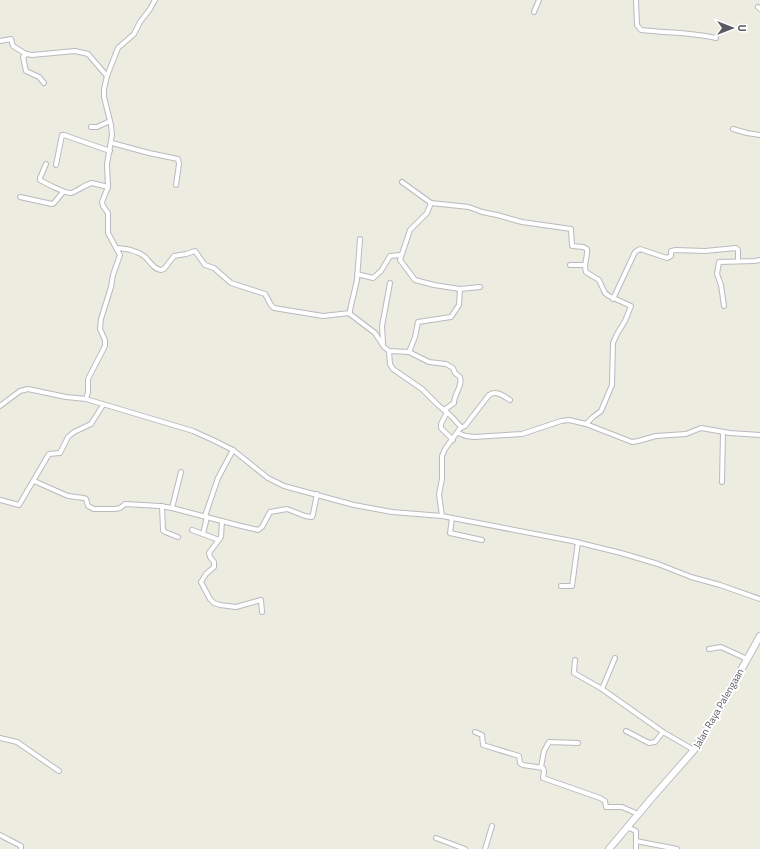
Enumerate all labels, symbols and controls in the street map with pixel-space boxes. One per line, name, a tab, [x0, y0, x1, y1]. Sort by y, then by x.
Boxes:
north arrow	[712, 8, 752, 48]
text: U	[734, 24, 750, 32]
street label: Jalan Raya Palengaan	[689, 666, 747, 751]

